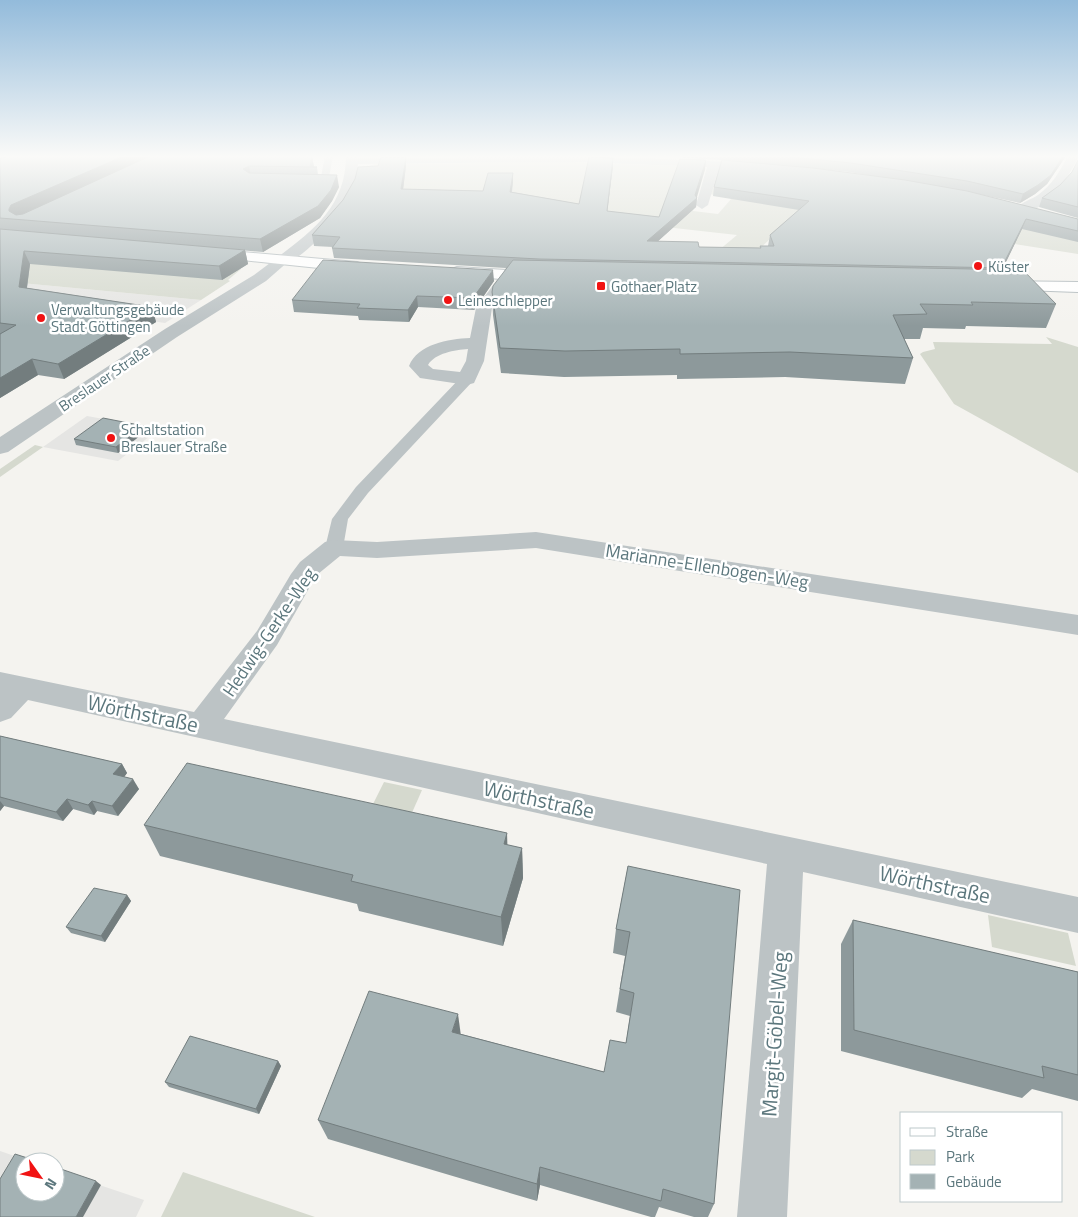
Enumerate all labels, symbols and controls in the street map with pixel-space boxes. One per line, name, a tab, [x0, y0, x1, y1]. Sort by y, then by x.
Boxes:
place label: Küster	[988, 255, 1029, 278]
marker: Küster	[972, 260, 984, 272]
place label: Gothaer Platz	[611, 275, 697, 298]
marker: Gothaer Platz	[595, 280, 607, 292]
place label: Leineschlepper	[458, 289, 553, 312]
marker: Leineschlepper	[442, 294, 454, 306]
place label: Verwaltungsgebäude Stadt Göttingen	[51, 298, 184, 338]
marker: Verwaltungsgebäude Stadt Göttingen	[35, 312, 47, 324]
street label: Breslauer Straße	[54, 339, 154, 417]
place label: Schaltstation Breslauer Straße	[121, 418, 227, 458]
marker: Schaltstation Breslauer Straße	[105, 432, 117, 444]
street label: Marianne-Ellenbogen-Weg	[604, 537, 810, 595]
street label: Hedwig-Gerke-Weg	[216, 562, 322, 702]
street label: Wörthstraße	[85, 686, 201, 740]
street label: Wörthstraße	[481, 772, 597, 826]
street label: Wörthstraße	[877, 857, 993, 911]
street label: Margit-Göbel-Weg	[752, 950, 796, 1118]
legend	[900, 1112, 1063, 1202]
text: Straße	[946, 1120, 988, 1143]
text: Park	[946, 1145, 975, 1168]
north arrow	[15, 1152, 65, 1202]
text: Gebäude	[946, 1170, 1002, 1193]
text: N	[40, 1175, 63, 1194]

